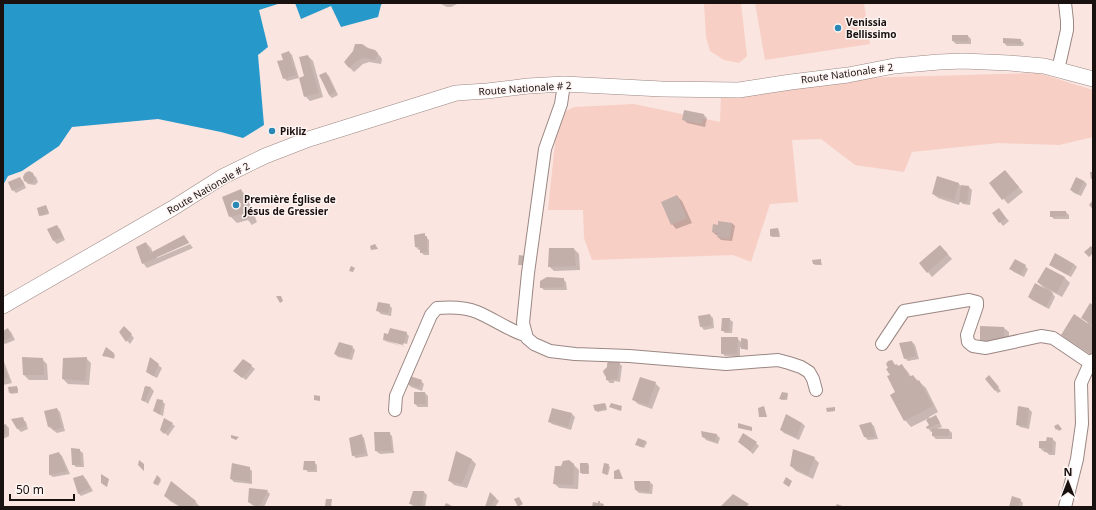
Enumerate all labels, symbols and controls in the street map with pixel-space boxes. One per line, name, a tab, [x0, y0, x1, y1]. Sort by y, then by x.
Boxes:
place label: Venissia Bellissimo	[846, 15, 897, 41]
marker: Venissia Bellissimo	[833, 23, 843, 33]
street label: Route Nationale # 2	[800, 60, 894, 86]
street label: Route Nationale # 2	[478, 78, 572, 98]
place label: Pikliz	[280, 124, 306, 138]
marker: Pikliz	[267, 126, 277, 136]
street label: Route Nationale # 2	[164, 159, 252, 217]
place label: Première Église de Jésus de Gressier	[243, 192, 336, 218]
marker: Première Église de Jésus de Gressier	[231, 200, 241, 210]
north arrow	[1048, 462, 1088, 502]
text: N	[1064, 464, 1072, 479]
scale bar	[10, 476, 74, 502]
text: 50 m	[16, 481, 44, 498]

